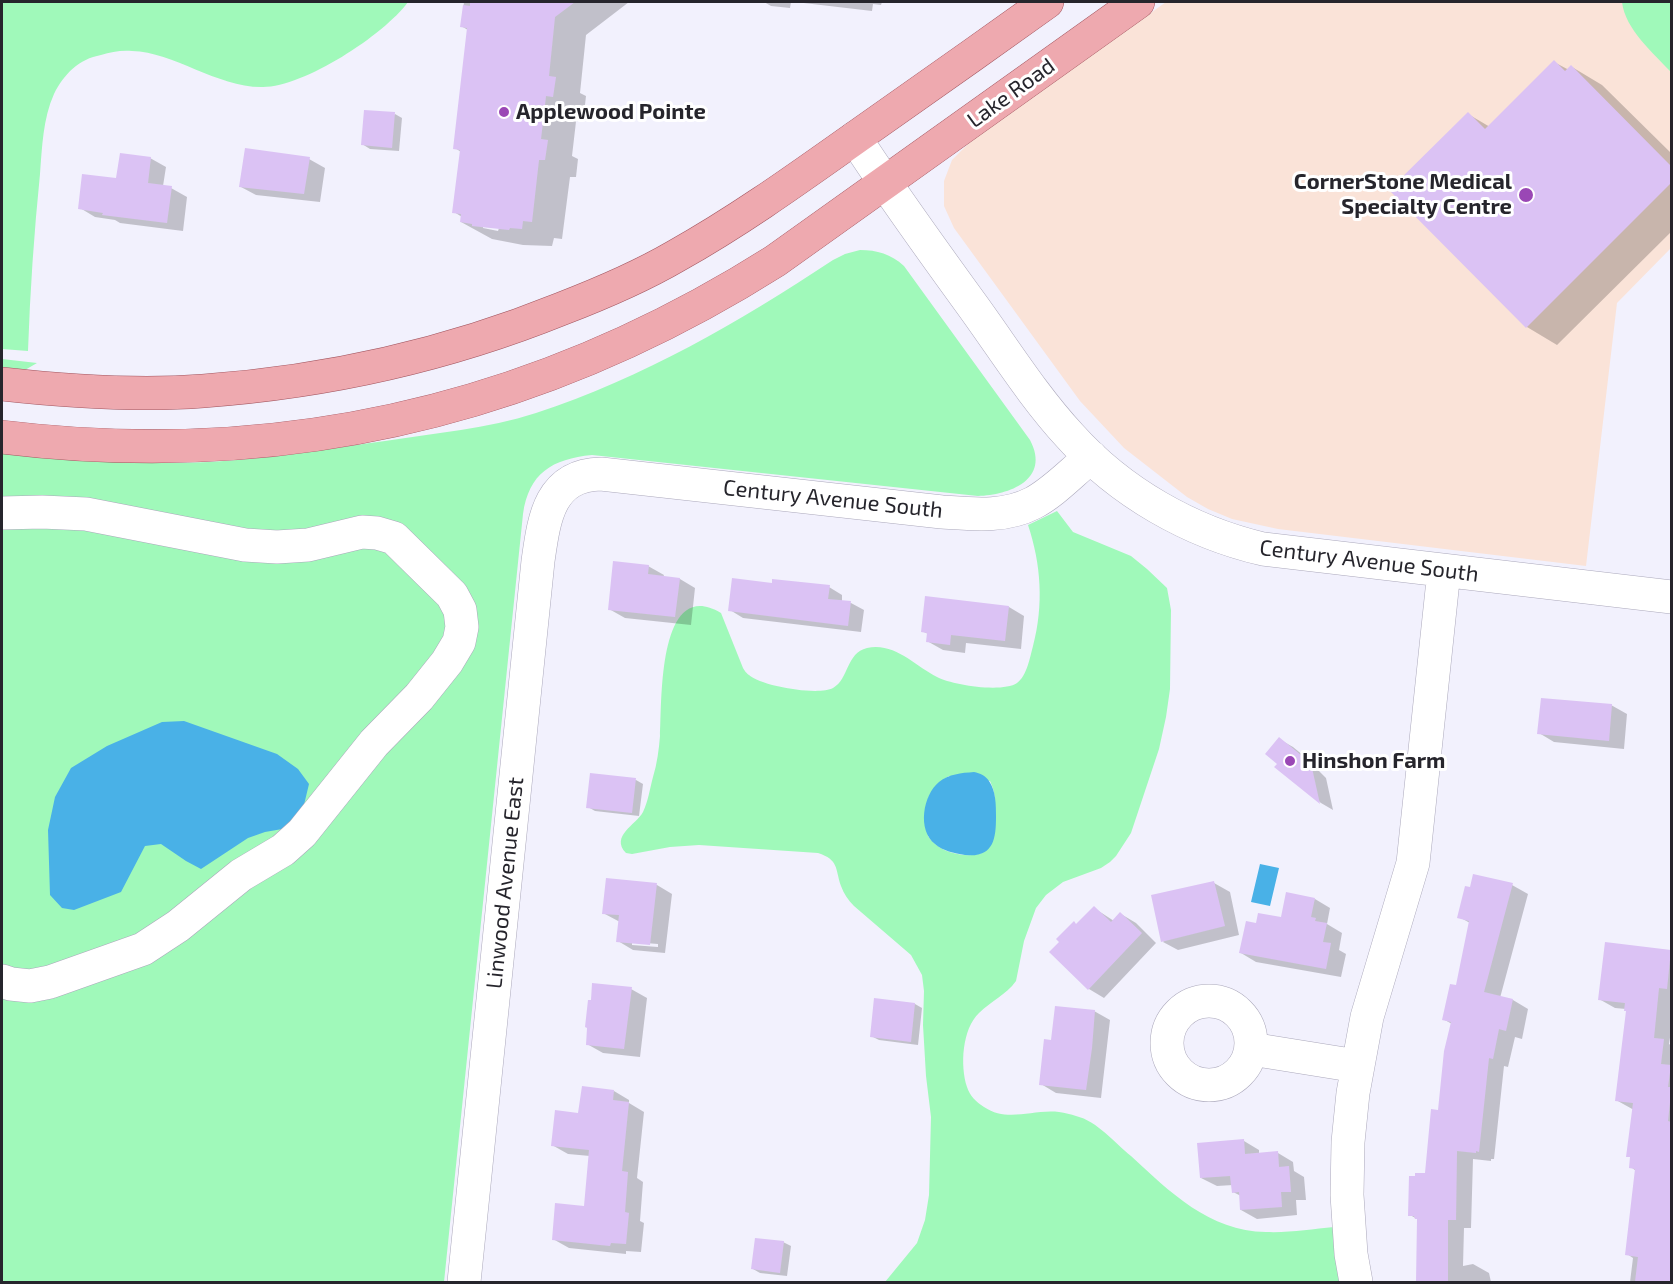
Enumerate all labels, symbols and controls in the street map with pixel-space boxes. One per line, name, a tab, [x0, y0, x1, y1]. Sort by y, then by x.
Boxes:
street label: Lake Road	[962, 52, 1060, 134]
place label: Applewood Pointe	[516, 99, 706, 125]
marker: Applewood Pointe	[497, 105, 511, 119]
place label: CornerStone Medical Specialty Centre	[1294, 169, 1512, 220]
marker: CornerStone Medical Specialty Centre	[1517, 186, 1535, 204]
street label: Century Avenue South	[722, 474, 944, 524]
street label: Century Avenue South	[1258, 534, 1480, 588]
place label: Hinshon Farm	[1302, 748, 1445, 774]
marker: Hinshon Farm	[1283, 754, 1297, 768]
street label: Linwood Avenue East	[481, 776, 529, 990]

